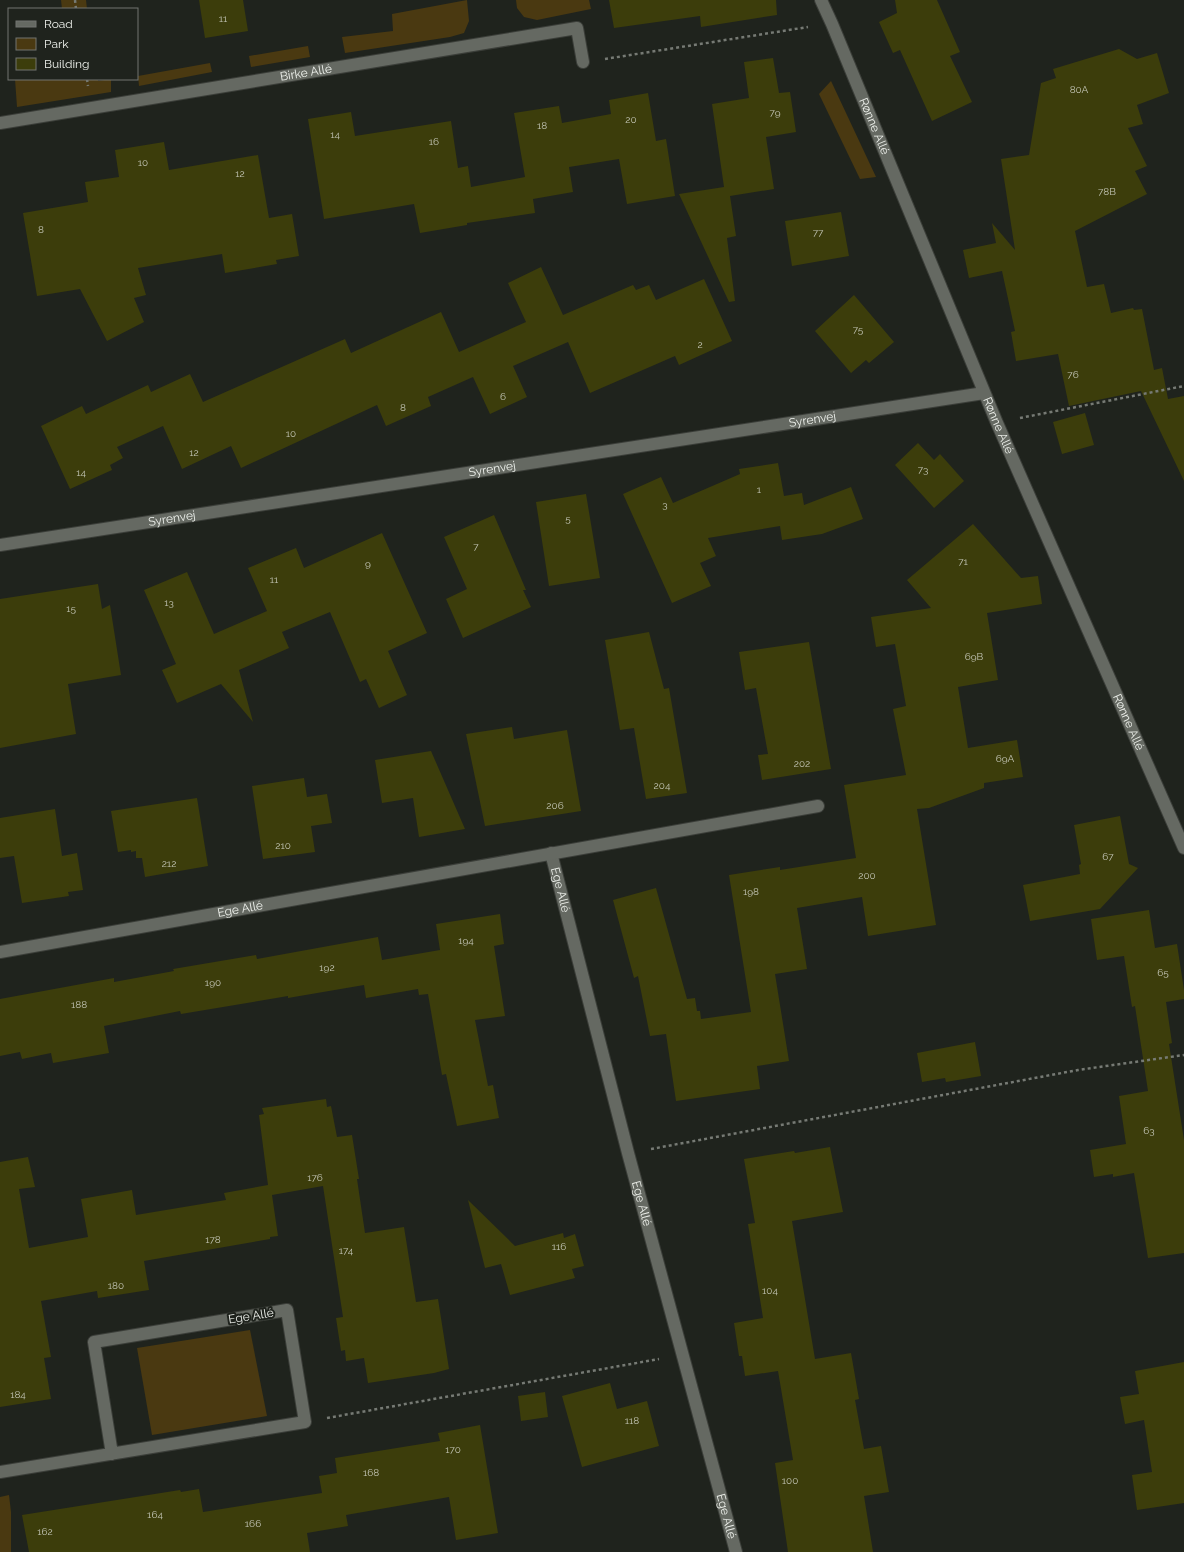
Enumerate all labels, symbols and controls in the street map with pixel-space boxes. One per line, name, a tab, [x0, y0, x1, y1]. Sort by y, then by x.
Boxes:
legend	[8, 8, 138, 80]
house number: 11	[219, 13, 228, 24]
text: Road	[44, 17, 73, 31]
text: Park	[44, 37, 69, 51]
text: Building	[44, 57, 90, 71]
street label: Birke Allé	[279, 61, 333, 84]
house number: 80A	[1070, 84, 1089, 95]
street label: Rønne Allé	[856, 96, 892, 157]
house number: 79	[769, 107, 781, 118]
house number: 20	[625, 114, 637, 125]
house number: 18	[537, 120, 547, 131]
house number: 14	[330, 129, 340, 140]
house number: 16	[429, 136, 439, 147]
house number: 10	[138, 157, 148, 168]
house number: 12	[235, 168, 245, 179]
house number: 78B	[1098, 186, 1116, 197]
house number: 8	[38, 224, 44, 235]
house number: 77	[813, 227, 824, 238]
house number: 75	[853, 324, 864, 335]
house number: 2	[697, 339, 703, 350]
house number: 76	[1067, 369, 1079, 380]
house number: 6	[500, 391, 506, 402]
street label: Rønne Allé	[980, 395, 1017, 456]
house number: 8	[400, 402, 406, 413]
street label: Syrenvej	[788, 409, 837, 430]
house number: 10	[286, 428, 296, 439]
house number: 12	[189, 447, 199, 458]
street label: Syrenvej	[468, 458, 517, 480]
house number: 73	[918, 464, 928, 475]
house number: 14	[76, 467, 86, 478]
house number: 1	[757, 484, 762, 495]
house number: 3	[662, 499, 668, 510]
street label: Syrenvej	[147, 508, 196, 529]
house number: 5	[565, 513, 571, 524]
house number: 7	[473, 541, 479, 552]
house number: 71	[958, 556, 969, 567]
house number: 9	[365, 558, 371, 569]
house number: 11	[270, 574, 279, 585]
house number: 13	[164, 597, 174, 608]
house number: 15	[66, 603, 76, 614]
house number: 69B	[965, 651, 984, 662]
street label: Rønne Allé	[1110, 692, 1147, 753]
house number: 69A	[996, 753, 1015, 764]
house number: 202	[794, 758, 810, 769]
house number: 204	[654, 780, 671, 791]
house number: 206	[546, 800, 564, 811]
house number: 210	[275, 840, 291, 851]
house number: 67	[1102, 851, 1114, 862]
house number: 212	[162, 858, 176, 869]
street label: Ege Allé	[548, 866, 573, 914]
house number: 200	[858, 870, 876, 881]
house number: 198	[743, 886, 759, 897]
street label: Ege Allé	[216, 898, 264, 920]
house number: 194	[458, 935, 474, 946]
house number: 192	[319, 962, 335, 973]
house number: 65	[1157, 967, 1169, 978]
house number: 190	[205, 977, 221, 988]
house number: 188	[71, 999, 87, 1010]
house number: 63	[1143, 1125, 1155, 1136]
house number: 176	[307, 1172, 323, 1183]
street label: Ege Allé	[629, 1179, 654, 1227]
house number: 178	[205, 1234, 221, 1245]
house number: 116	[552, 1241, 566, 1252]
house number: 174	[339, 1245, 354, 1256]
house number: 180	[108, 1280, 124, 1291]
house number: 104	[762, 1285, 778, 1296]
street label: Ege Allé	[227, 1305, 275, 1327]
house number: 184	[10, 1389, 26, 1400]
house number: 118	[625, 1415, 639, 1426]
house number: 170	[445, 1444, 461, 1455]
house number: 168	[363, 1467, 379, 1478]
house number: 100	[782, 1475, 798, 1486]
street label: Ege Allé	[714, 1492, 739, 1540]
house number: 164	[147, 1509, 163, 1520]
house number: 166	[245, 1518, 261, 1529]
house number: 162	[37, 1526, 53, 1537]

